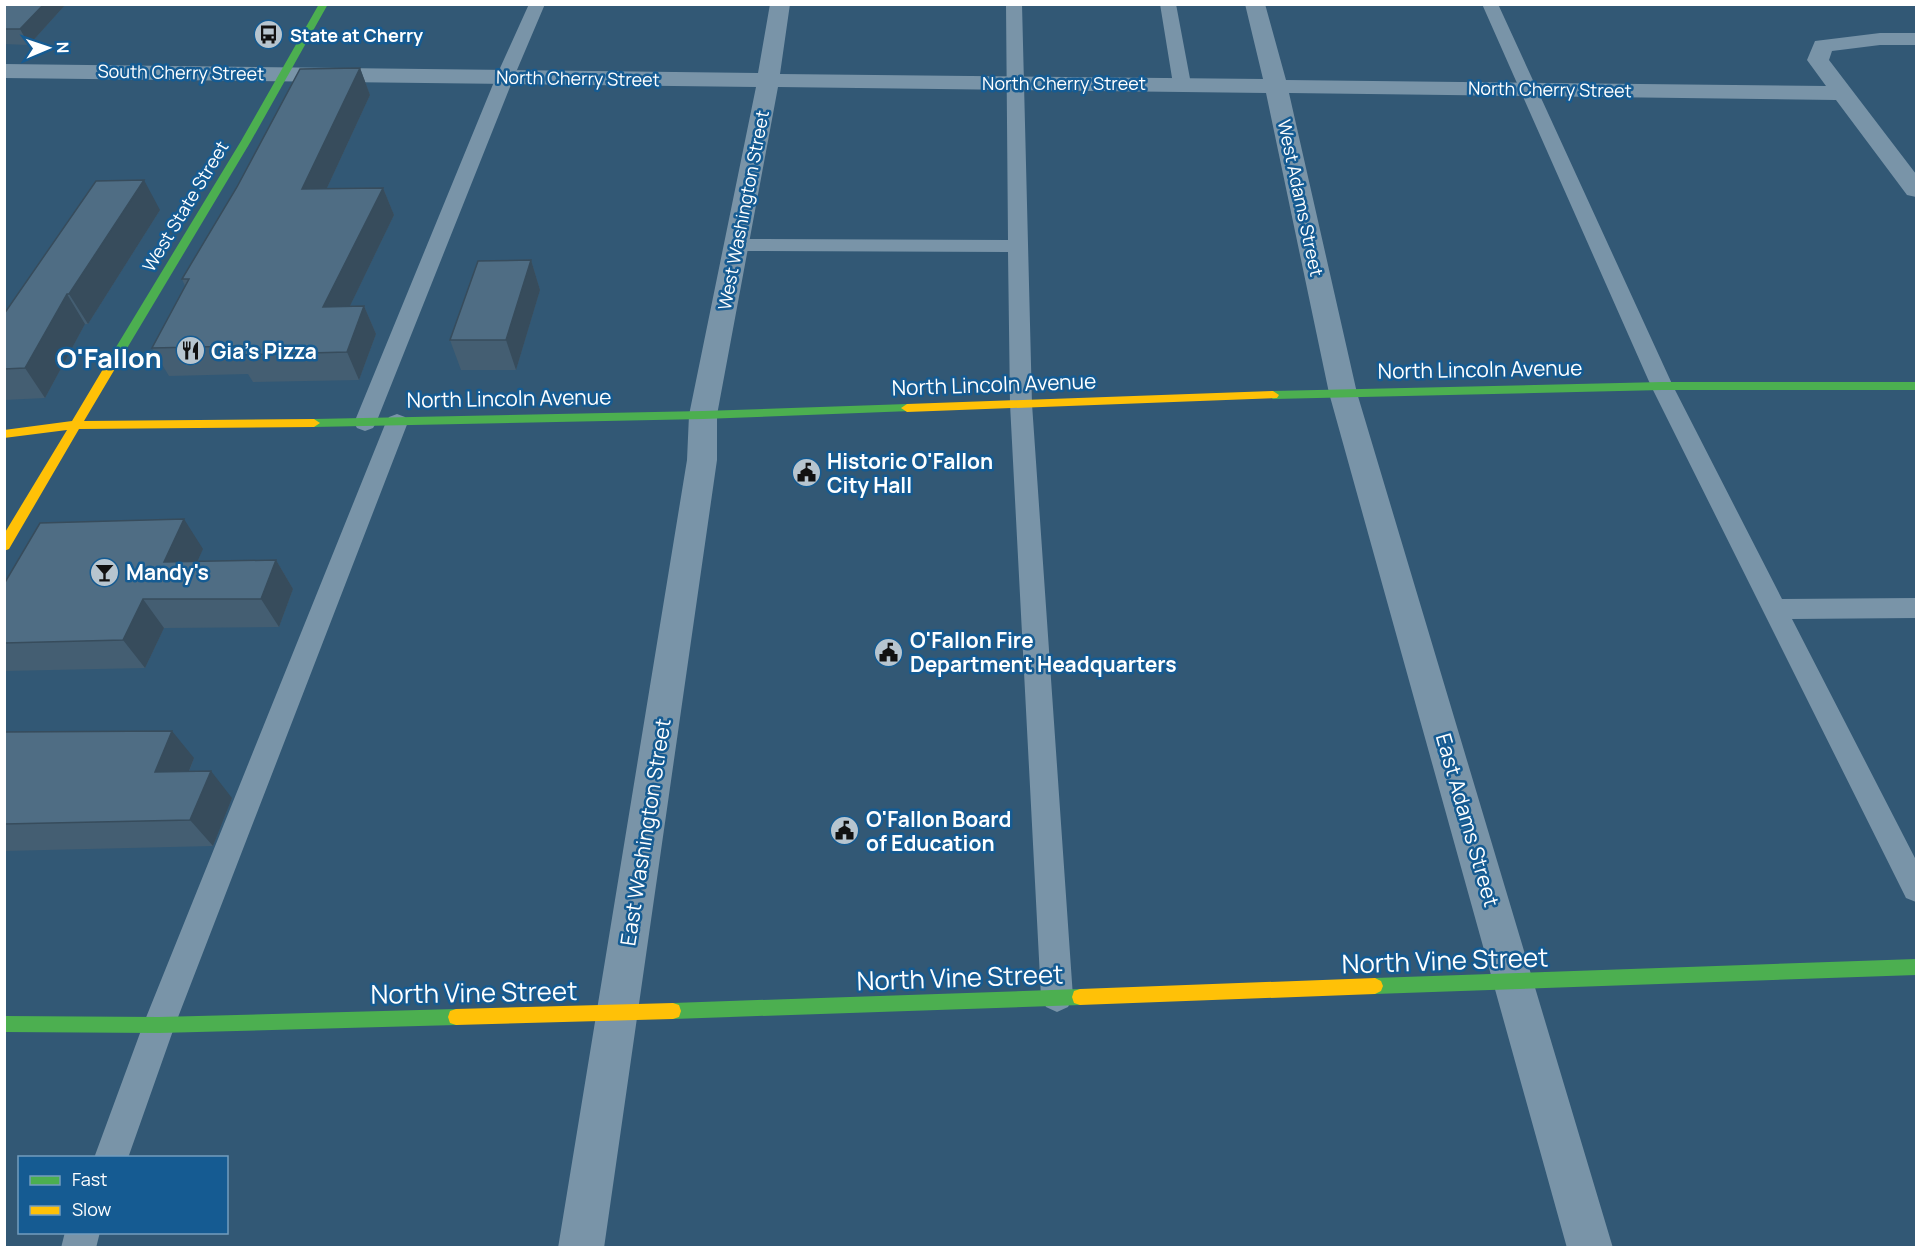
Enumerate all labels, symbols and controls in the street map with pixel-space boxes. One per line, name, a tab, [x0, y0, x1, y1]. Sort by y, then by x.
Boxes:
north arrow	[18, 18, 78, 78]
bus stop icon: State at Cherry	[253, 19, 285, 51]
place label: State at Cherry	[290, 23, 423, 47]
text: N	[52, 41, 74, 54]
street label: South Cherry Street	[97, 59, 265, 85]
street label: North Cherry Street	[496, 65, 660, 91]
street label: North Cherry Street	[982, 71, 1146, 95]
street label: North Cherry Street	[1468, 76, 1632, 102]
street label: West Washington Street	[712, 108, 774, 312]
street label: West Adams Street	[1273, 117, 1329, 279]
street label: West State Street	[136, 136, 234, 276]
restaurant icon: Gia's Pizza	[174, 335, 206, 367]
place label: Gia's Pizza	[211, 337, 317, 365]
district label: O'Fallon	[56, 339, 162, 376]
street label: North Lincoln Avenue	[1377, 353, 1583, 385]
street label: North Lincoln Avenue	[891, 366, 1097, 402]
street label: North Lincoln Avenue	[406, 382, 612, 414]
place label: Historic O'Fallon City Hall	[827, 447, 993, 499]
public building icon: Historic O'Fallon City Hall	[790, 457, 822, 489]
bar icon: Mandy's	[89, 556, 121, 588]
place label: Mandy's	[126, 558, 209, 586]
place label: O'Fallon Fire Department Headquarters	[910, 626, 1177, 678]
public building icon: O'Fallon Fire Department Headquarters	[873, 636, 905, 668]
street label: East Washington Street	[613, 716, 677, 948]
street label: East Adams Street	[1430, 730, 1506, 910]
place label: O'Fallon Board of Education	[866, 805, 1011, 857]
public building icon: O'Fallon Board of Education	[829, 815, 861, 847]
street label: North Vine Street	[1341, 938, 1549, 982]
street label: North Vine Street	[856, 955, 1064, 999]
street label: North Vine Street	[370, 972, 578, 1012]
legend	[18, 1156, 228, 1234]
text: Fast	[72, 1167, 107, 1191]
text: Slow	[72, 1197, 112, 1221]

